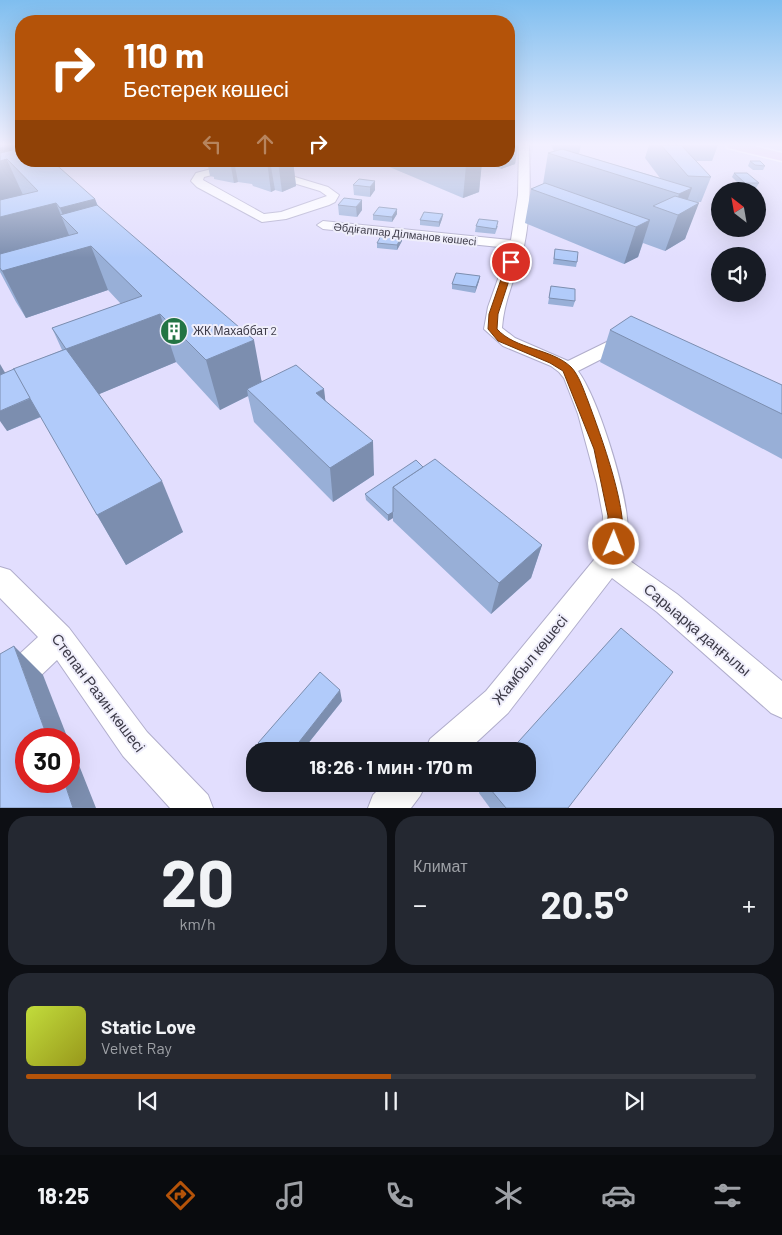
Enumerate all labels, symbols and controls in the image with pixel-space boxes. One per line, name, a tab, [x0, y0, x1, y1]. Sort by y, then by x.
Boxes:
text: 110 m	[123, 33, 204, 75]
icon: right	[40, 35, 105, 100]
text: Бестерек көшесі	[123, 75, 289, 101]
icon: left	[198, 130, 226, 158]
icon: ahead	[251, 130, 279, 158]
icon: right	[304, 130, 332, 158]
north arrow	[711, 182, 766, 238]
map controls	[711, 182, 766, 302]
street label: Әбдіғаппар Ділманов көшесі	[333, 220, 477, 247]
pin	[490, 241, 532, 283]
button: sound	[711, 247, 766, 302]
icon: arrive	[497, 248, 525, 276]
building icon: ЖК Махаббат 2	[159, 316, 189, 346]
place label: ЖК Махаббат 2	[193, 323, 277, 337]
position arrow	[587, 517, 639, 569]
street label: Сарыарқа даңғылы	[640, 579, 755, 679]
street label: Жамбыл көшесі	[488, 611, 571, 708]
street label: Степан Разин көшесі	[48, 629, 149, 755]
speed limit sign: 30	[15, 728, 80, 793]
text: 18:26 · 1 мин · 170 m	[309, 755, 473, 778]
text: 20	[161, 842, 234, 920]
text: Климат	[413, 856, 467, 875]
text: 20.5°	[541, 881, 628, 927]
text: −	[413, 887, 427, 921]
text: +	[742, 887, 756, 921]
text: km/h	[179, 914, 216, 933]
text: Static Love	[101, 1015, 196, 1038]
text: Velvet Ray	[101, 1038, 172, 1057]
icon: previous	[134, 1087, 162, 1115]
icon: pause	[377, 1087, 405, 1115]
icon: next	[620, 1087, 648, 1115]
icon: directions	[163, 1178, 198, 1213]
icon: music	[273, 1178, 308, 1213]
icon: phone	[382, 1178, 417, 1213]
icon: climate	[491, 1178, 526, 1213]
icon: car	[601, 1178, 636, 1213]
icon: filters	[710, 1178, 745, 1213]
text: 18:25	[37, 1182, 89, 1208]

